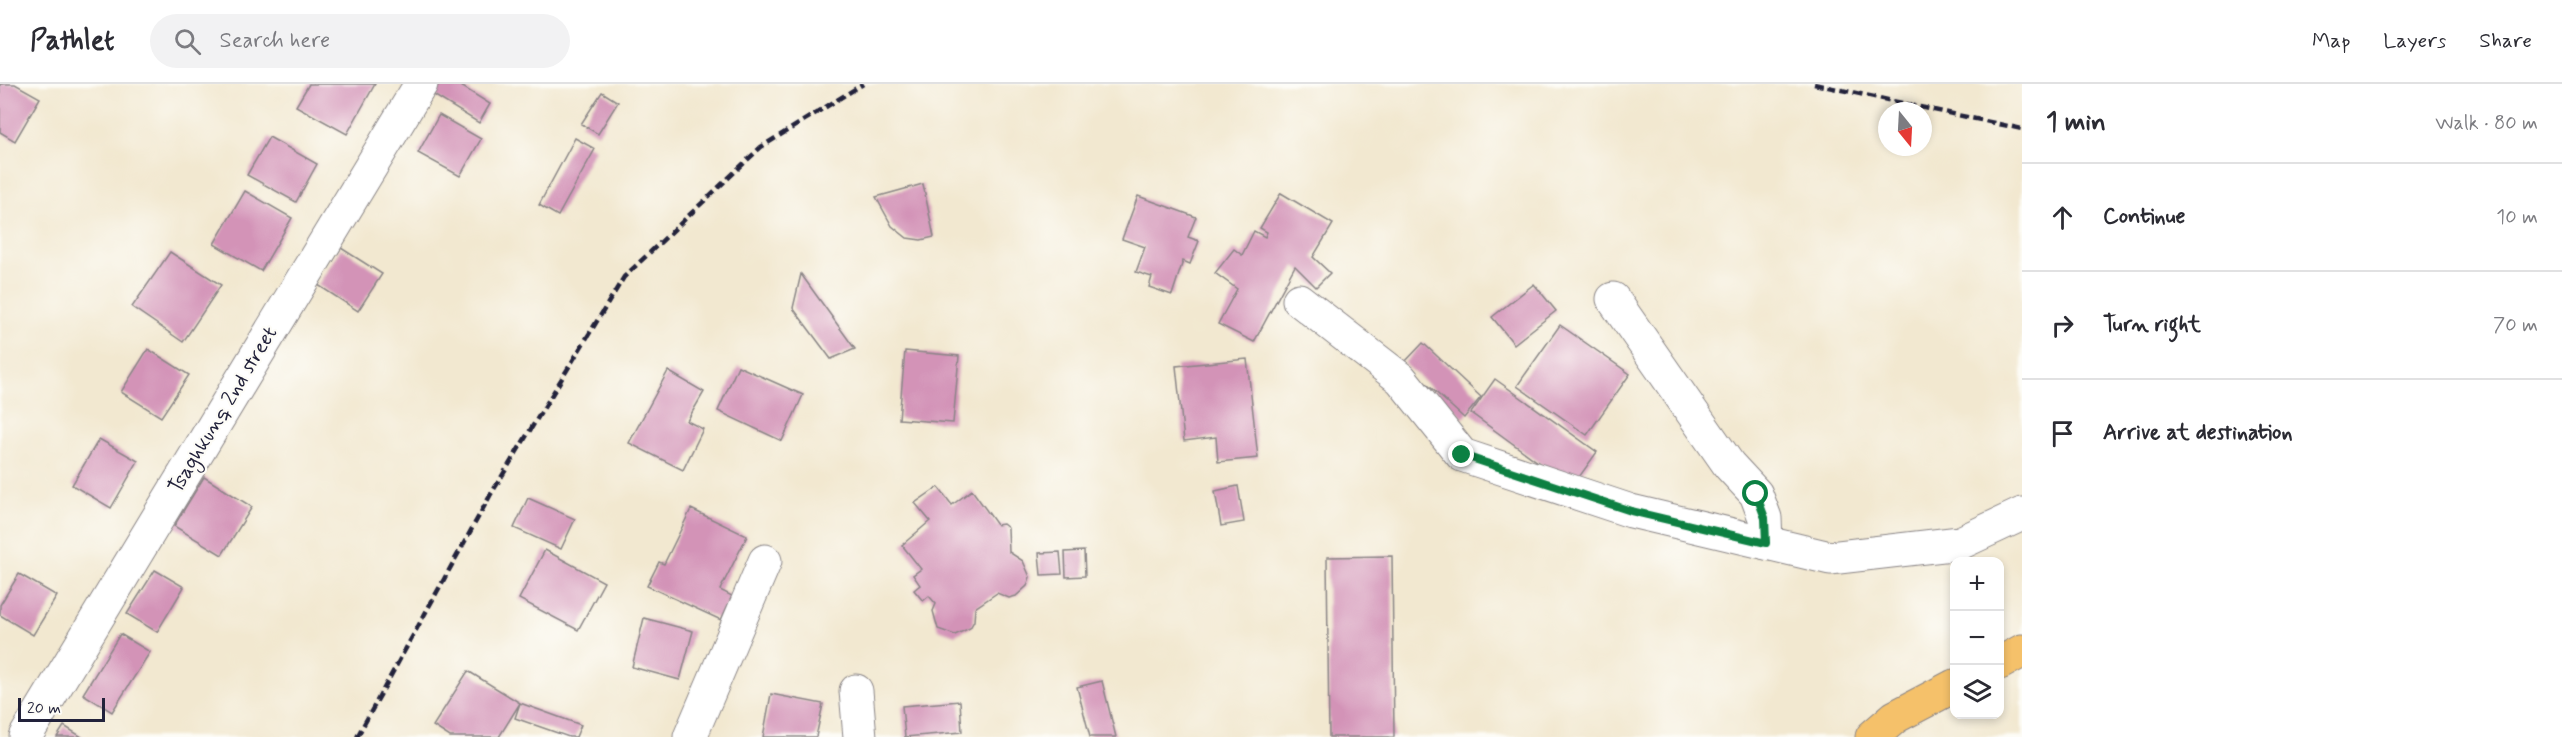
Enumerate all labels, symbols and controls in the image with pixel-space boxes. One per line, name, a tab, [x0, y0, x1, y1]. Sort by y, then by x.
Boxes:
search box	[150, 14, 570, 68]
text: Pathlet	[30, 23, 114, 60]
icon: search	[171, 25, 204, 58]
text: Search here	[219, 27, 330, 55]
text: Map	[2312, 27, 2350, 55]
text: Layers	[2383, 27, 2446, 55]
text: Share	[2479, 27, 2532, 55]
north arrow	[1878, 102, 1932, 156]
text: 1 min	[2046, 106, 2106, 140]
text: Walk · 80 m	[2435, 110, 2538, 137]
icon: ahead	[2046, 201, 2079, 234]
text: Continue	[2103, 203, 2185, 231]
text: 10 m	[2496, 204, 2538, 231]
icon: right	[2046, 309, 2079, 342]
text: Turn right	[2103, 311, 2201, 339]
text: 70 m	[2493, 312, 2538, 339]
street label: Tsaghkunq 2nd street	[162, 321, 285, 499]
icon: arrive	[2046, 417, 2079, 450]
text: Arrive at destination	[2103, 419, 2293, 447]
route end	[1448, 441, 1474, 467]
route start	[1742, 480, 1768, 506]
map controls	[1950, 557, 2004, 719]
button: +	[1950, 557, 2004, 611]
button: −	[1950, 611, 2004, 665]
button: layers	[1950, 665, 2004, 719]
scale bar	[18, 695, 105, 722]
text: 20 m	[27, 698, 61, 719]

